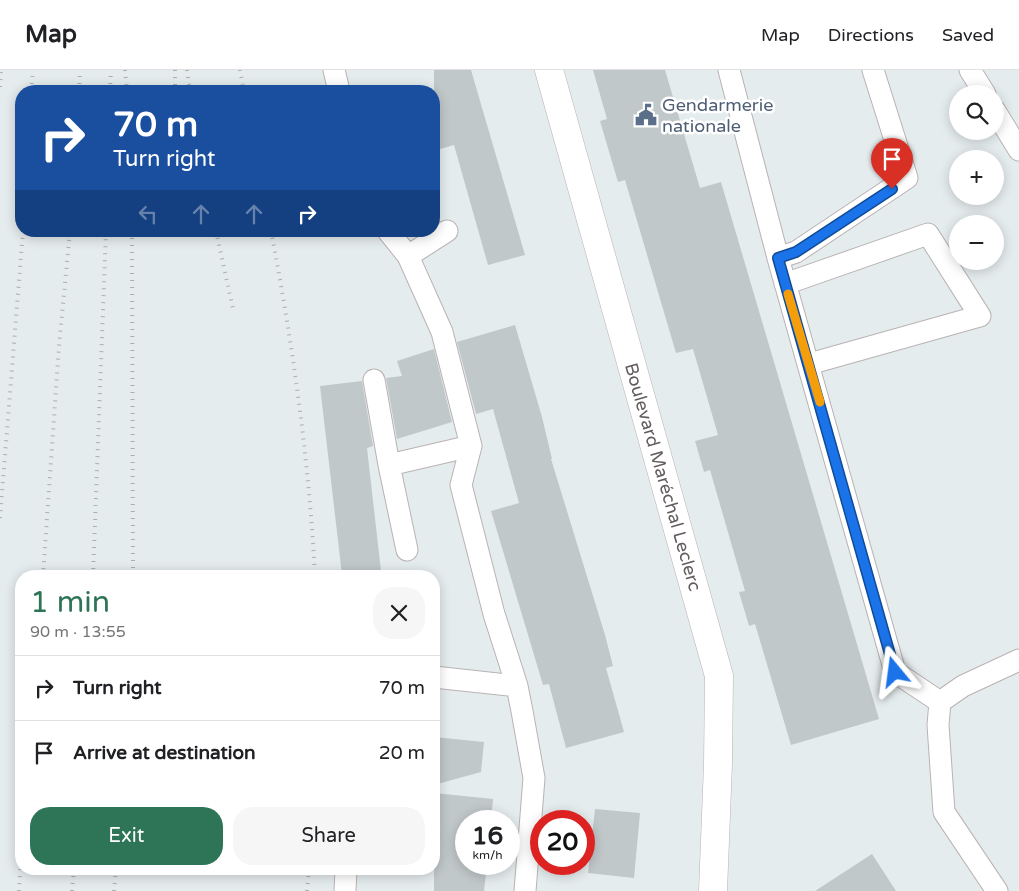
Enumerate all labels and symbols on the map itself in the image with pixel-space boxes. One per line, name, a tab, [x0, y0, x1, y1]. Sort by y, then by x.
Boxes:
place label: Gendarmerie nationale	[662, 94, 773, 137]
public building icon: Gendarmerie nationale	[633, 102, 659, 128]
pin	[871, 138, 913, 189]
street label: Boulevard Maréchal Leclerc	[620, 360, 706, 594]
position arrow	[868, 645, 920, 697]
speed limit sign: 20	[530, 810, 595, 875]

